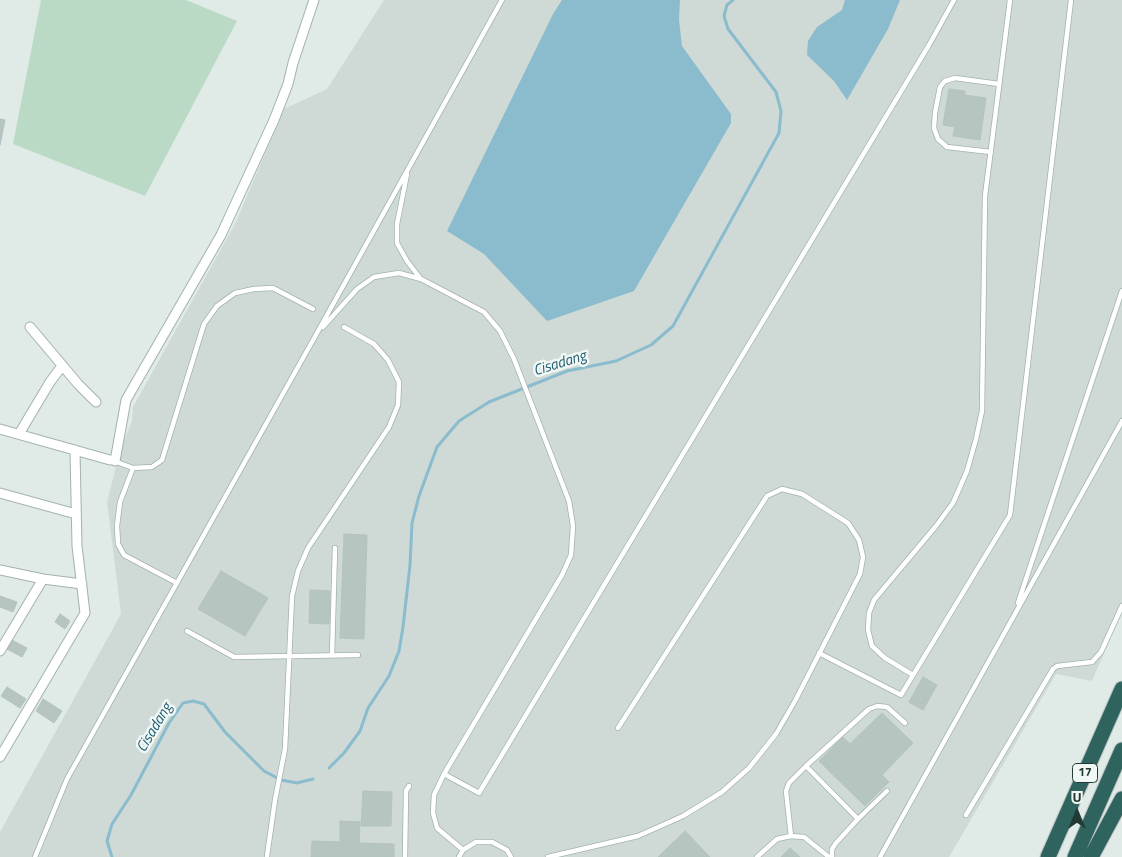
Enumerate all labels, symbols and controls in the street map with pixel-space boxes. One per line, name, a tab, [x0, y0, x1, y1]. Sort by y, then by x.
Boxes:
water label: Cisadang	[532, 347, 588, 381]
water label: Cisadang	[133, 700, 177, 756]
road number: 17	[1072, 764, 1098, 782]
text: U	[1072, 786, 1082, 807]
north arrow	[1052, 787, 1102, 837]

